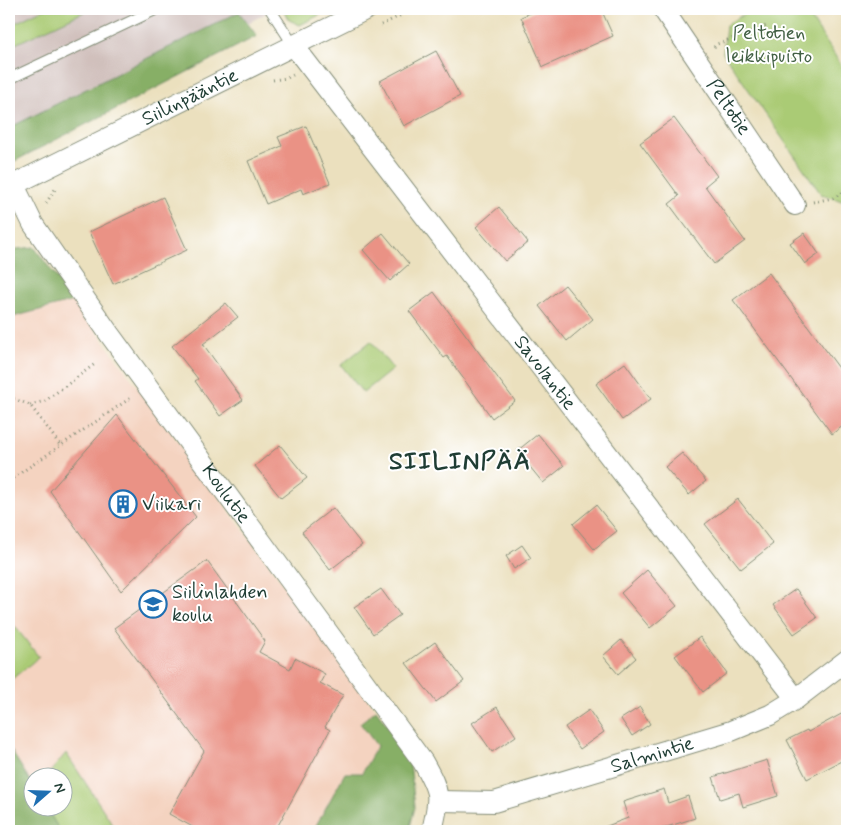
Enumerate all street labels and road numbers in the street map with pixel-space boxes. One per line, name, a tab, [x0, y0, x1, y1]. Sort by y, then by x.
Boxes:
street label: Siilinpääntie	[137, 62, 243, 132]
street label: Peltotie	[700, 73, 758, 141]
street label: Savolantie	[508, 330, 583, 416]
street label: Koulutie	[195, 458, 257, 529]
street label: Salmintie	[607, 729, 697, 780]

